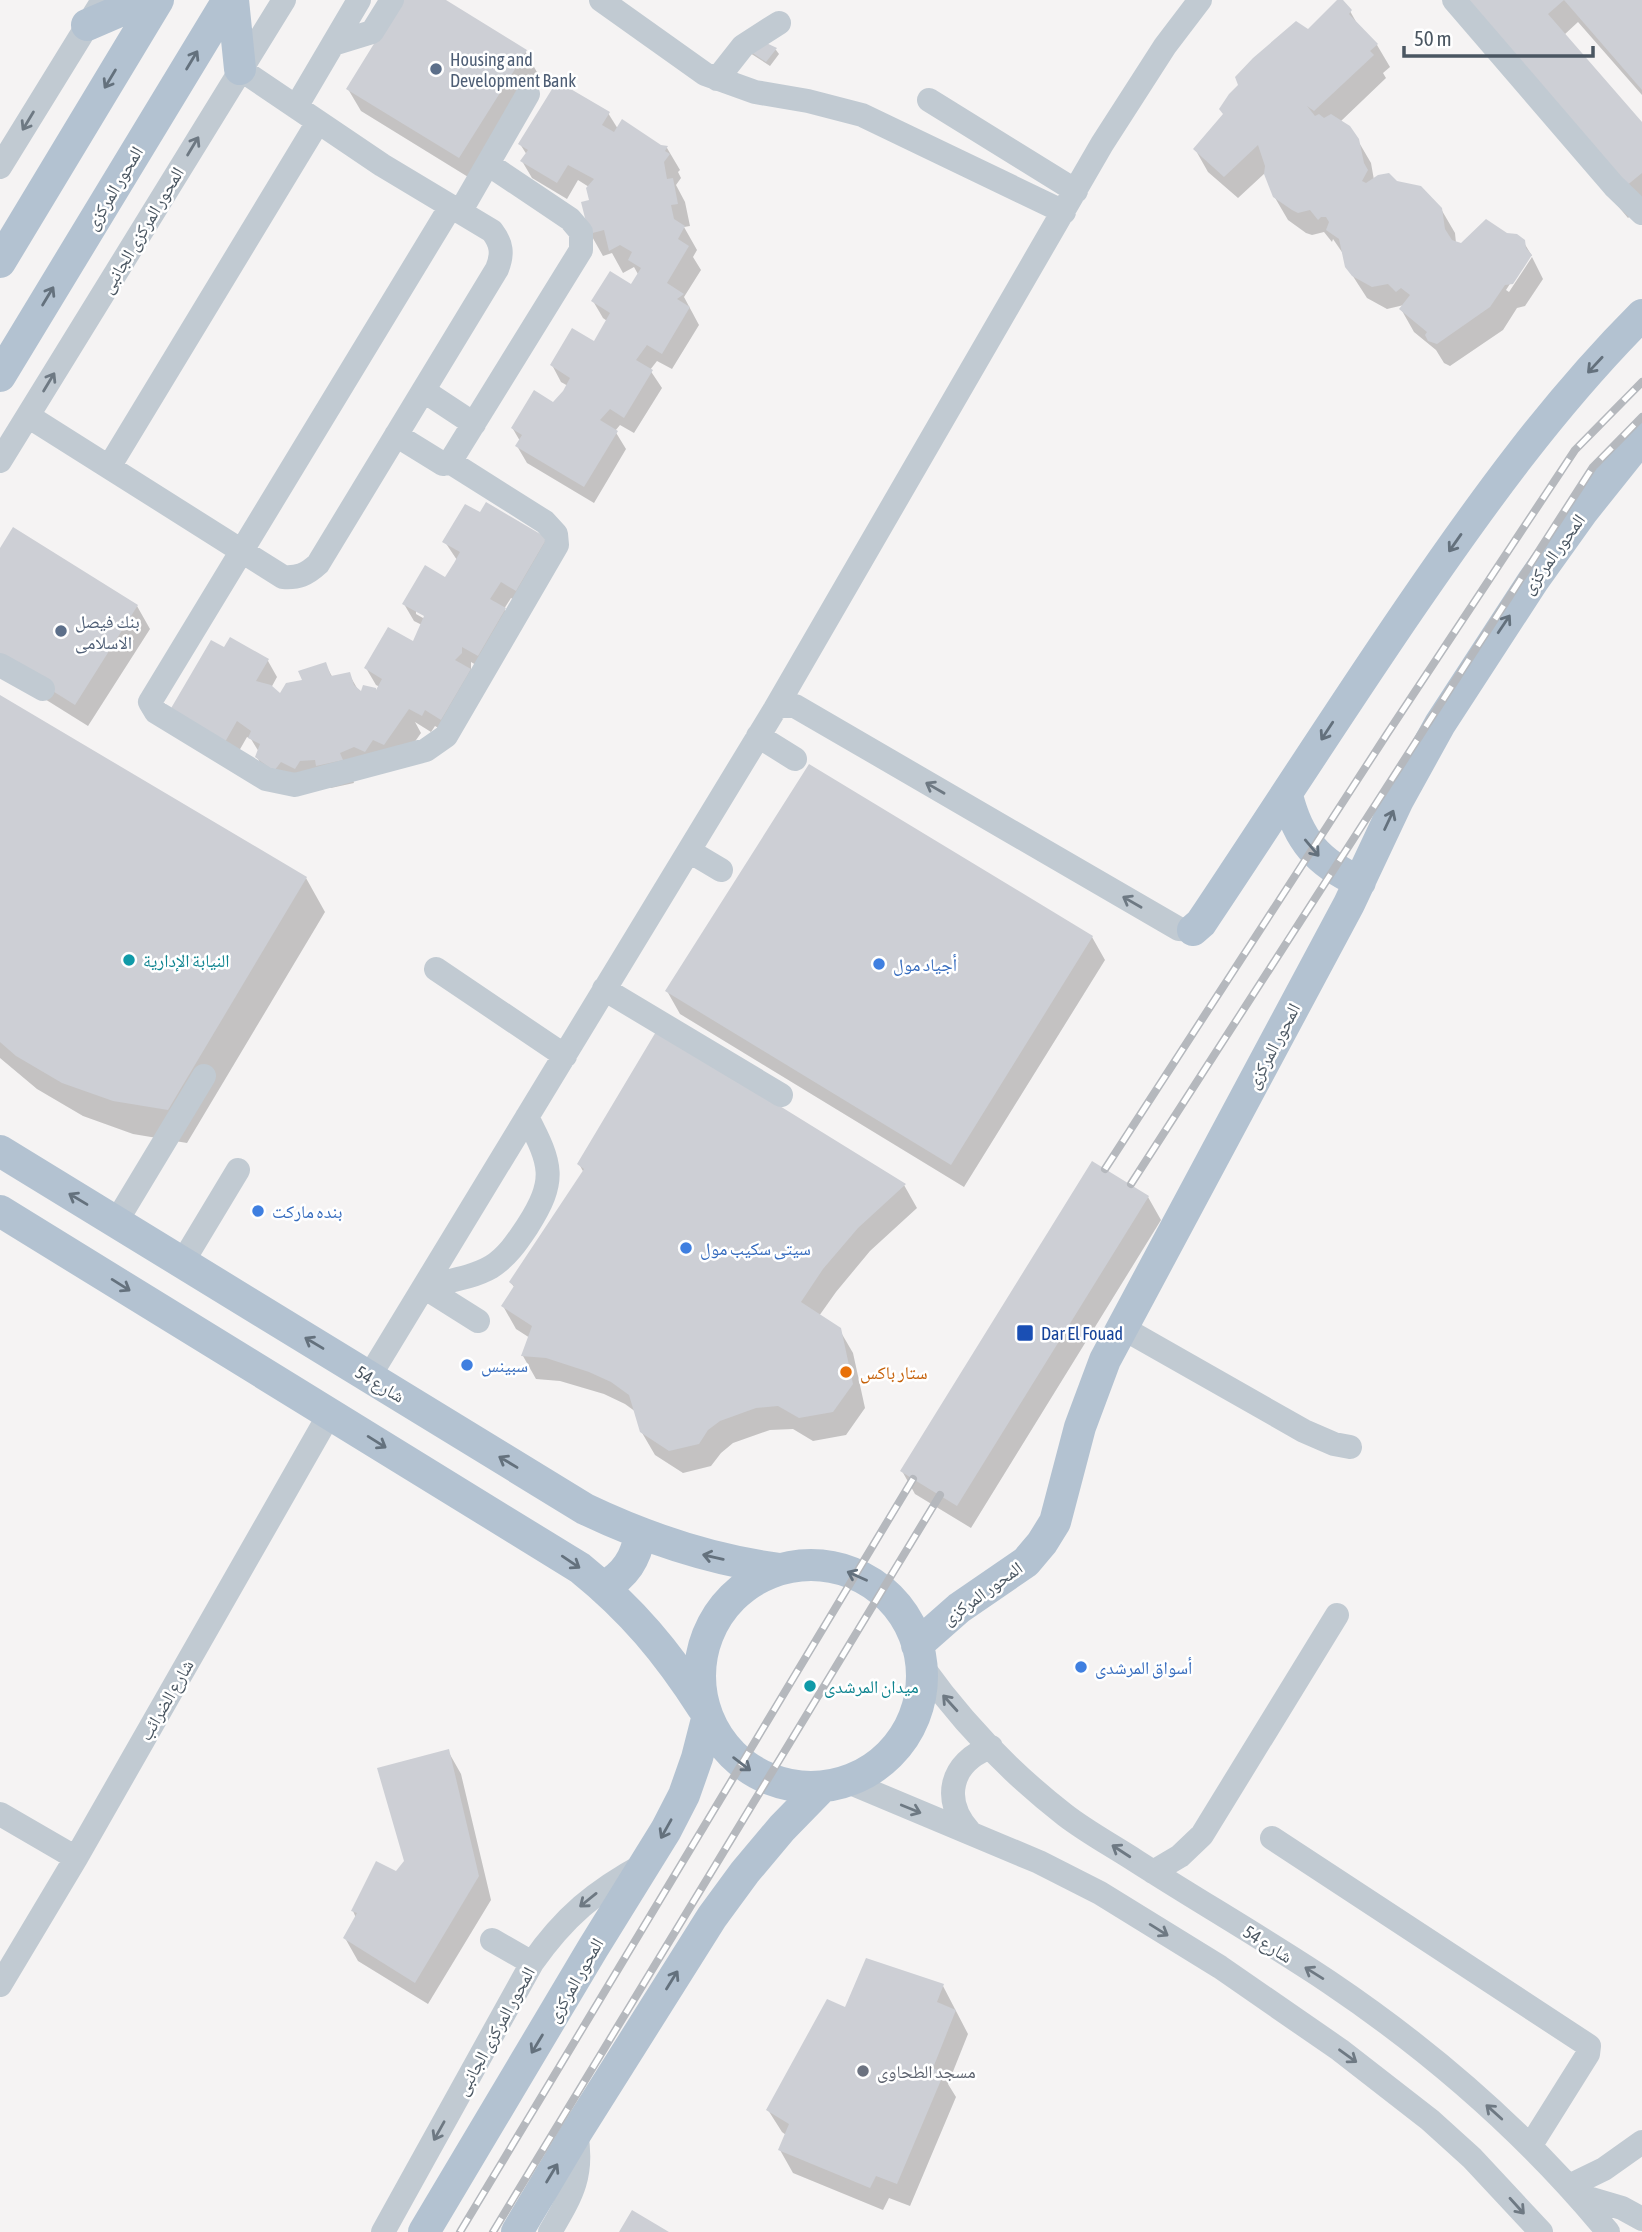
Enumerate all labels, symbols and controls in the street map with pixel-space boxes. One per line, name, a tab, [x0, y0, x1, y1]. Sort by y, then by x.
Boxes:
scale bar	[1404, 14, 1593, 58]
text: 50 m	[1414, 26, 1452, 50]
place label: Housing and Development Bank	[450, 49, 576, 91]
one-way arrow	[185, 51, 199, 71]
marker: Housing and Development Bank	[428, 61, 444, 77]
one-way arrow	[102, 69, 116, 89]
one-way arrow	[21, 110, 35, 130]
one-way arrow	[187, 136, 201, 156]
street label: المحور المركزى	[81, 142, 148, 234]
street label: المحور المركزى الجانبى	[96, 163, 189, 298]
one-way arrow	[42, 287, 56, 307]
one-way arrow	[1587, 356, 1604, 373]
one-way arrow	[42, 372, 56, 392]
street label: المحور المركزى	[1517, 510, 1590, 599]
one-way arrow	[1448, 533, 1462, 553]
place label: بنك فيصل الاسلامى	[75, 611, 140, 654]
one-way arrow	[1497, 615, 1511, 634]
marker: بنك فيصل الاسلامى	[53, 623, 69, 639]
one-way arrow	[1320, 721, 1334, 741]
one-way arrow	[926, 781, 946, 795]
one-way arrow	[1383, 810, 1396, 831]
one-way arrow	[1304, 839, 1320, 857]
one-way arrow	[1122, 895, 1143, 908]
place label: النيابة الإدارية	[143, 950, 230, 972]
marker: النيابة الإدارية	[121, 952, 137, 968]
place label: أجياد مول	[893, 954, 957, 976]
marker: أجياد مول	[871, 956, 887, 972]
street label: المحور المركزى	[1242, 1000, 1305, 1093]
one-way arrow	[68, 1191, 88, 1205]
place label: بنده ماركت	[272, 1201, 342, 1222]
marker: بنده ماركت	[250, 1203, 266, 1219]
place label: سيتى سكيب مول	[700, 1238, 811, 1260]
marker: سيتى سكيب مول	[678, 1240, 694, 1256]
one-way arrow	[110, 1278, 130, 1292]
marker: Dar El Fouad	[1015, 1323, 1035, 1343]
place label: Dar El Fouad	[1041, 1323, 1123, 1344]
one-way arrow	[304, 1336, 324, 1350]
place label: سبينس	[481, 1355, 528, 1377]
marker: سبينس	[459, 1357, 475, 1373]
street label: شارع 54	[351, 1361, 408, 1408]
place label: ستار باكس	[860, 1362, 928, 1384]
marker: ستار باكس	[838, 1364, 854, 1380]
one-way arrow	[367, 1436, 387, 1450]
one-way arrow	[498, 1455, 518, 1469]
one-way arrow	[702, 1550, 725, 1563]
one-way arrow	[561, 1555, 580, 1569]
street label: المحور المركزى	[938, 1557, 1027, 1630]
one-way arrow	[847, 1569, 868, 1582]
street label: شارع الضرائب	[134, 1656, 198, 1745]
place label: أسواق المرشدى	[1095, 1657, 1192, 1679]
marker: أسواق المرشدى	[1073, 1659, 1089, 1675]
place label: ميدان المرشدى	[824, 1676, 919, 1698]
marker: ميدان المرشدى	[802, 1678, 818, 1694]
one-way arrow	[942, 1695, 959, 1712]
one-way arrow	[733, 1757, 751, 1772]
one-way arrow	[899, 1803, 921, 1816]
one-way arrow	[659, 1818, 673, 1838]
one-way arrow	[1112, 1844, 1132, 1858]
one-way arrow	[579, 1892, 597, 1907]
street label: شارع 54	[1239, 1921, 1296, 1968]
one-way arrow	[1148, 1923, 1168, 1937]
street label: المحور المركزى	[542, 1934, 608, 2026]
street label: المحور المركزى الجانبى	[451, 1963, 540, 2099]
one-way arrow	[1304, 1965, 1324, 1979]
one-way arrow	[664, 1971, 679, 1990]
one-way arrow	[529, 2034, 543, 2054]
one-way arrow	[1338, 2049, 1357, 2063]
place label: مسجد الطحاوى	[877, 2061, 976, 2083]
marker: مسجد الطحاوى	[855, 2063, 871, 2079]
one-way arrow	[1485, 2104, 1503, 2120]
one-way arrow	[432, 2120, 446, 2140]
one-way arrow	[545, 2164, 559, 2184]
one-way arrow	[1509, 2197, 1526, 2214]

